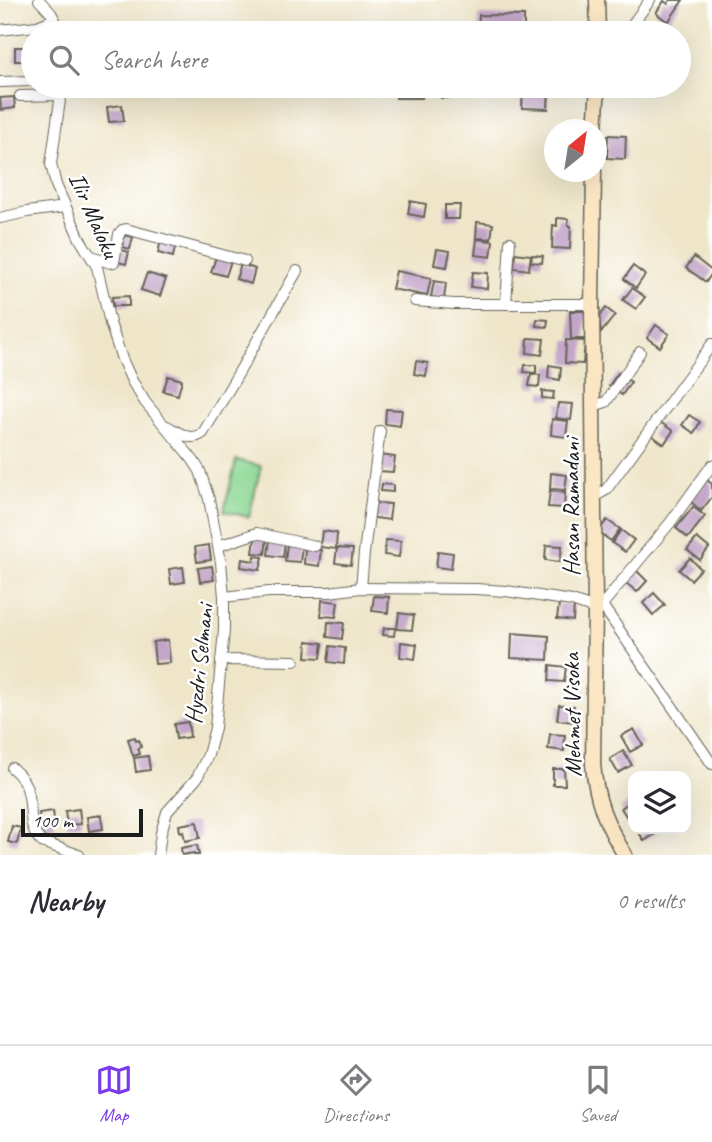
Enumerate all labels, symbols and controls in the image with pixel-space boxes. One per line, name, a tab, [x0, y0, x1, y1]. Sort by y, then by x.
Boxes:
search box	[21, 21, 691, 98]
icon: search	[45, 41, 83, 79]
text: Search here	[101, 43, 207, 76]
north arrow	[544, 119, 607, 182]
street label: Ilir Maloku	[62, 168, 127, 264]
street label: Hasan Ramadani	[556, 434, 586, 576]
street label: Hyzdri Selmani	[178, 600, 220, 725]
street label: Mehmet Visoka	[556, 652, 588, 777]
map controls	[628, 771, 691, 834]
button: layers	[628, 771, 691, 834]
scale bar	[21, 806, 144, 838]
text: 100 m	[32, 809, 73, 833]
text: Nearby	[28, 882, 104, 920]
text: 0 results	[617, 886, 684, 915]
tab: Map	[95, 1061, 133, 1127]
tab: Directions	[323, 1061, 389, 1127]
tab: Saved	[579, 1061, 617, 1127]

